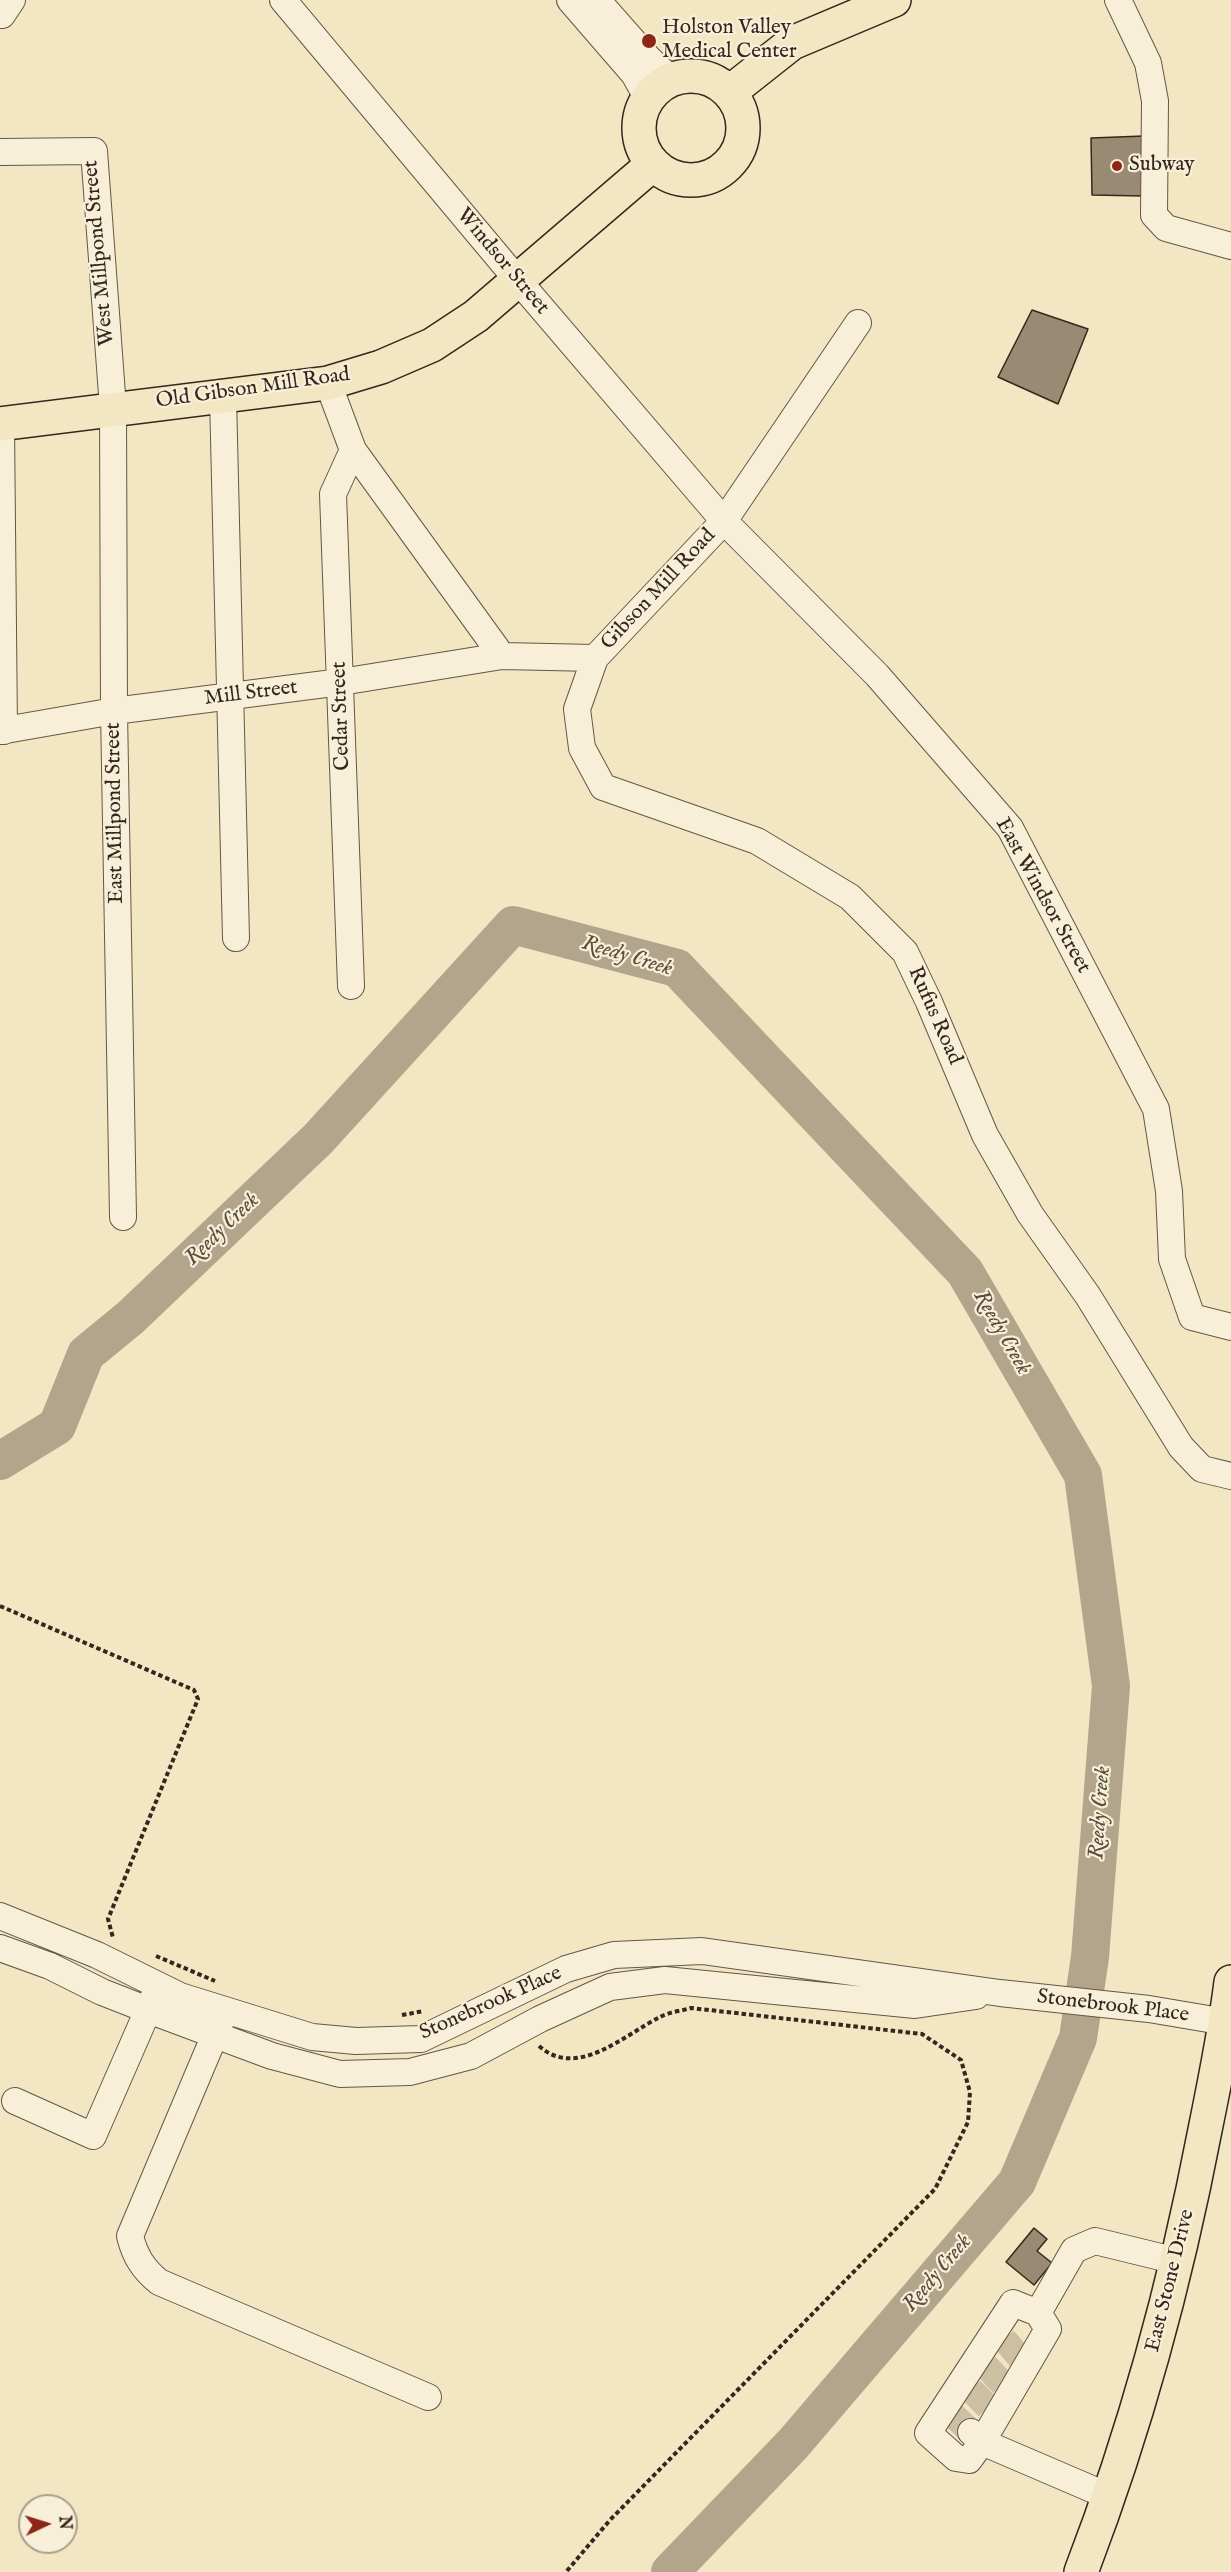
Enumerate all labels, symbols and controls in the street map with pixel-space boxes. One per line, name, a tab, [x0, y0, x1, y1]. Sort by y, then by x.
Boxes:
place label: Holston Valley Medical Center	[662, 16, 797, 66]
marker: Holston Valley Medical Center	[640, 32, 658, 50]
place label: Subway	[1129, 153, 1195, 179]
street label: West Millpond Street	[79, 159, 121, 347]
marker: Subway	[1110, 159, 1124, 173]
street label: Windsor Street	[450, 204, 554, 320]
street label: Old Gibson Mill Road	[154, 363, 352, 415]
street label: Gibson Mill Road	[596, 524, 722, 656]
street label: Cedar Street	[327, 661, 357, 771]
street label: Mill Street	[203, 676, 299, 712]
street label: East Millpond Street	[102, 722, 130, 904]
street label: East Windsor Street	[989, 814, 1095, 978]
water label: Reedy Creek	[579, 931, 675, 983]
street label: Rufus Road	[901, 963, 967, 1069]
water label: Reedy Creek	[180, 1188, 266, 1272]
water label: Reedy Creek	[966, 1286, 1036, 1380]
water label: Reedy Creek	[1085, 1766, 1117, 1860]
street label: Stonebrook Place	[416, 1961, 566, 2047]
street label: Stonebrook Place	[1036, 1985, 1190, 2029]
street label: East Stone Drive	[1141, 2207, 1201, 2355]
water label: Reedy Creek	[898, 2230, 978, 2318]
north arrow	[18, 2494, 78, 2554]
text: N	[54, 2515, 74, 2530]

